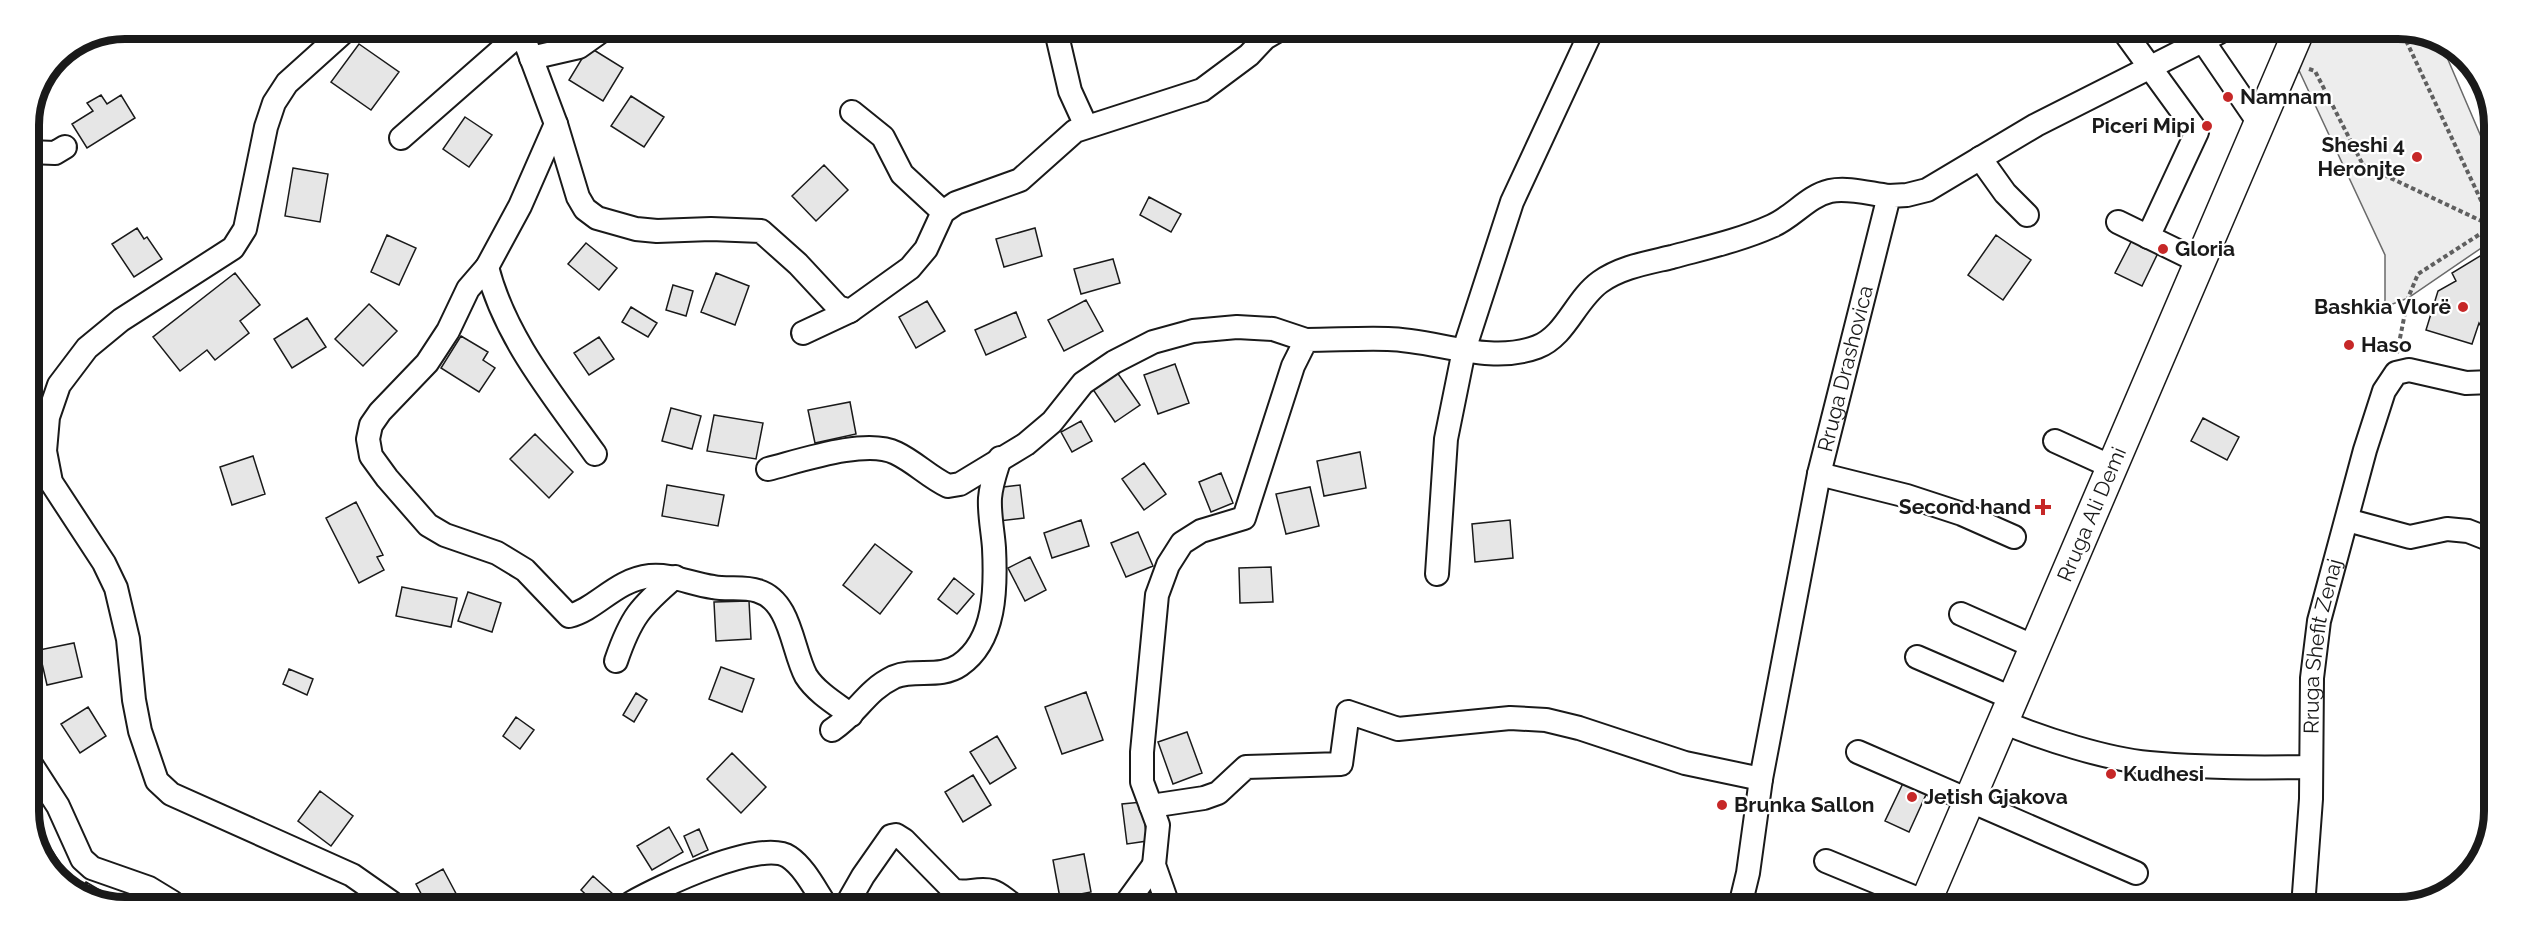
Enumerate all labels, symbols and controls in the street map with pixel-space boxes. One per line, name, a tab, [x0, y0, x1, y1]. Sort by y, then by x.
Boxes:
place label: Namnam	[2240, 84, 2332, 109]
marker: Namnam	[2221, 90, 2235, 104]
place label: Piceri Mipi	[2092, 113, 2195, 138]
marker: Piceri Mipi	[2200, 119, 2214, 133]
place label: Sheshi 4 Heronjte	[2318, 132, 2405, 181]
marker: Sheshi 4 Heronjte	[2410, 150, 2424, 164]
place label: Gloria	[2175, 236, 2235, 261]
marker: Gloria	[2156, 242, 2170, 256]
street label: Rruga Drashovica	[1812, 283, 1878, 454]
place label: Bashkia Vlorë	[2314, 294, 2451, 319]
marker: Bashkia Vlorë	[2456, 300, 2470, 314]
place label: Haso	[2361, 332, 2412, 357]
marker: Haso	[2342, 338, 2356, 352]
street label: Rruga Ali Demi	[2052, 443, 2131, 585]
place label: Second hand	[1899, 494, 2031, 519]
marker: Second hand	[2036, 500, 2050, 514]
street label: Rruga Shefit Zenaj	[2299, 556, 2347, 734]
place label: Kudhesi	[2123, 761, 2204, 786]
marker: Kudhesi	[2104, 767, 2118, 781]
place label: Jetish Gjakova	[1924, 784, 2068, 809]
marker: Jetish Gjakova	[1905, 790, 1919, 804]
place label: Brunka Sallon	[1734, 792, 1874, 817]
marker: Brunka Sallon	[1715, 798, 1729, 812]

